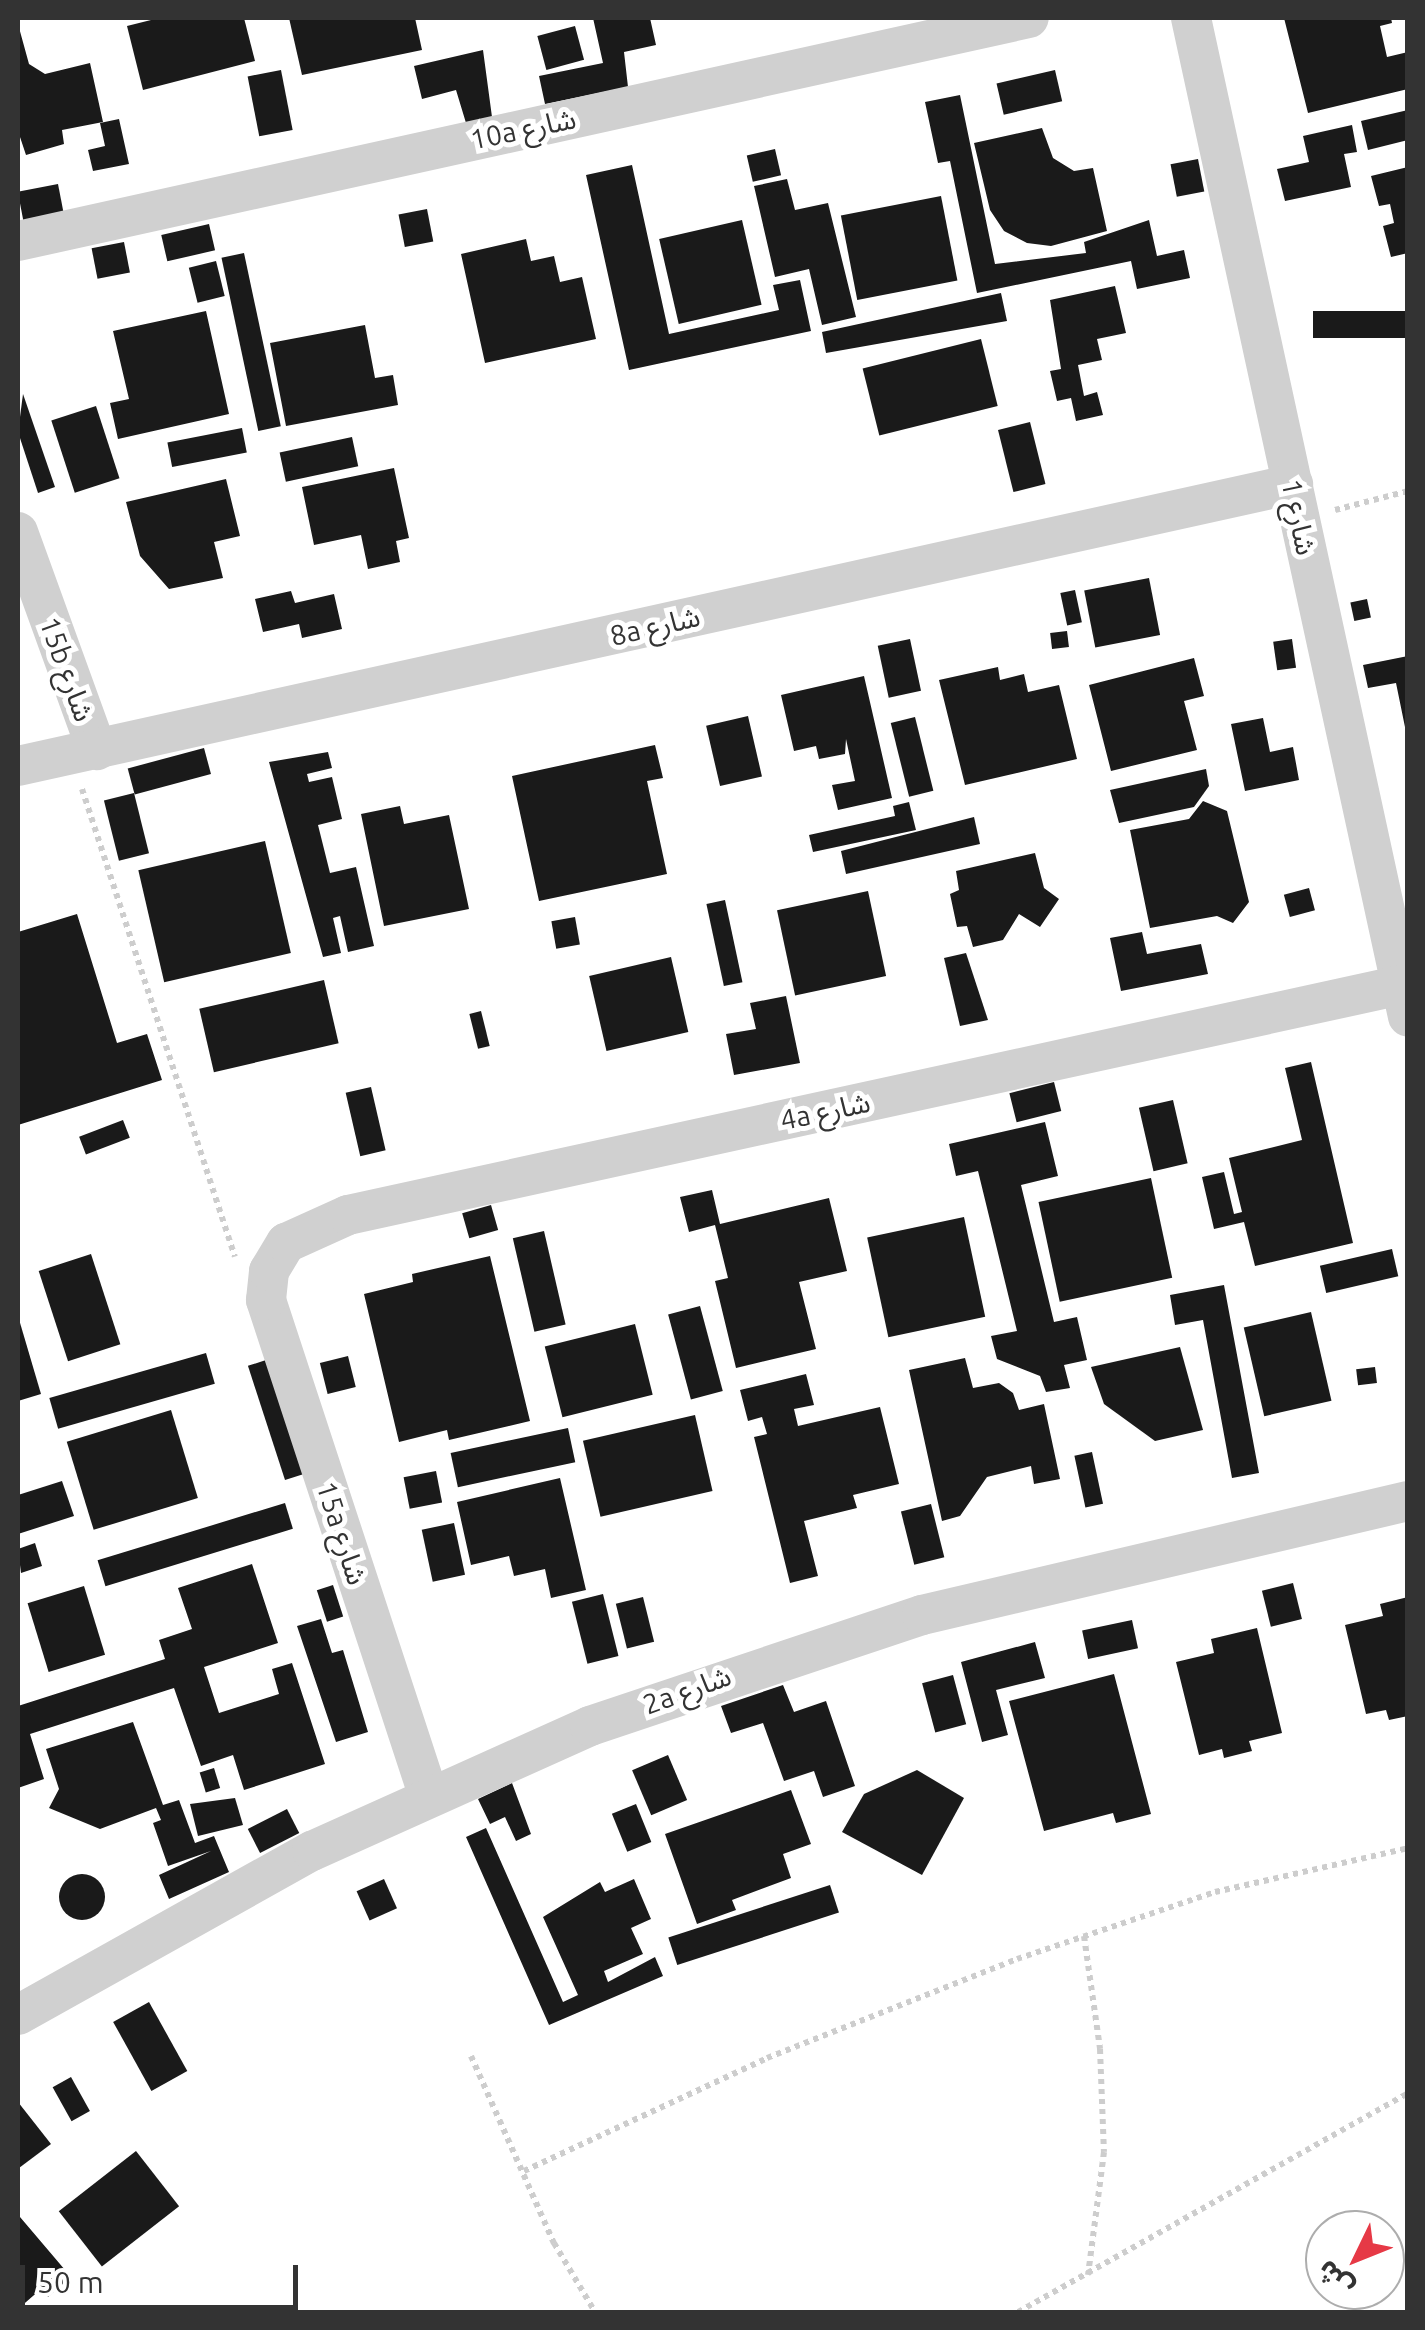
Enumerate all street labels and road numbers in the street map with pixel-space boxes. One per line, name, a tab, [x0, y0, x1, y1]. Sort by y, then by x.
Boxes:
street label: 10a شارع	[467, 101, 579, 157]
street label: شارع 1	[1275, 476, 1323, 558]
street label: 8a شارع	[607, 599, 703, 653]
street label: 15b شارع	[33, 612, 101, 726]
street label: 4a شارع	[777, 1085, 873, 1137]
street label: 15a شارع	[309, 1477, 375, 1589]
street label: 2a شارع	[638, 1659, 736, 1721]

